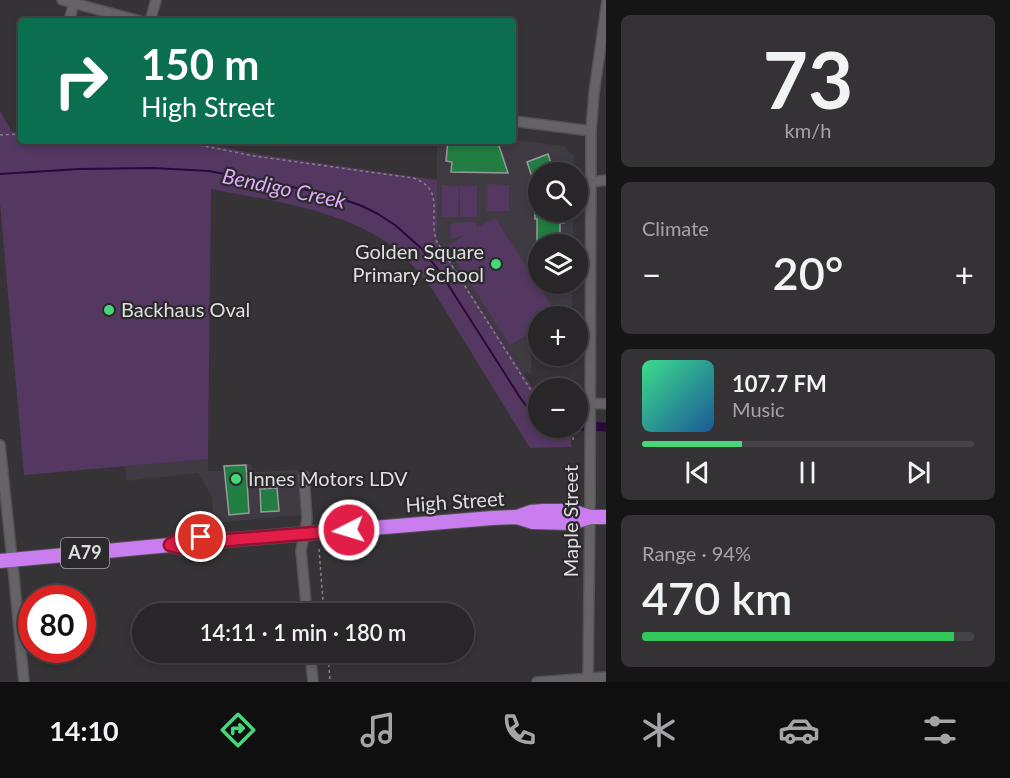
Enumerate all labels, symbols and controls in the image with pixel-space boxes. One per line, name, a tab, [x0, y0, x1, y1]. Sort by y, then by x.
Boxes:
text: 73	[763, 32, 853, 126]
text: 150 m	[141, 39, 259, 89]
icon: right	[42, 42, 120, 120]
text: High Street	[141, 90, 275, 123]
text: km/h	[785, 118, 831, 142]
water label: Bendigo Creek	[221, 162, 349, 213]
map controls	[528, 162, 588, 438]
button: search	[528, 162, 588, 222]
text: Climate	[642, 216, 709, 240]
button: layers	[528, 234, 588, 294]
place label: Golden Square Primary School	[353, 239, 484, 286]
text: 20°	[773, 246, 843, 300]
text: −	[642, 254, 661, 294]
text: +	[955, 254, 974, 294]
marker: Golden Square Primary School	[489, 257, 503, 271]
place label: Backhaus Oval	[121, 297, 250, 321]
marker: Backhaus Oval	[102, 303, 116, 317]
button: +	[528, 306, 588, 366]
text: 107.7 FM	[732, 370, 827, 397]
button: −	[528, 378, 588, 438]
text: Music	[732, 397, 785, 421]
icon: previous	[681, 456, 714, 489]
icon: pause	[791, 456, 824, 489]
icon: next	[902, 456, 935, 489]
street label: Maple Street	[558, 465, 582, 577]
place label: Innes Motors LDV	[248, 466, 408, 490]
marker: Innes Motors LDV	[229, 472, 243, 486]
street label: High Street	[405, 486, 505, 516]
position arrow	[317, 498, 381, 562]
pin	[175, 511, 226, 562]
icon: arrive	[184, 520, 217, 553]
road number: A79	[61, 538, 109, 568]
text: Range · 94%	[642, 541, 751, 565]
text: 470 km	[642, 571, 792, 625]
speed limit sign: 80	[18, 585, 96, 663]
text: 14:11 · 1 min · 180 m	[200, 619, 406, 646]
icon: directions	[217, 709, 259, 751]
icon: music	[357, 709, 399, 751]
icon: phone	[498, 709, 540, 751]
icon: climate	[638, 709, 680, 751]
icon: car	[778, 709, 820, 751]
icon: filters	[919, 709, 961, 751]
text: 14:10	[49, 714, 119, 747]

